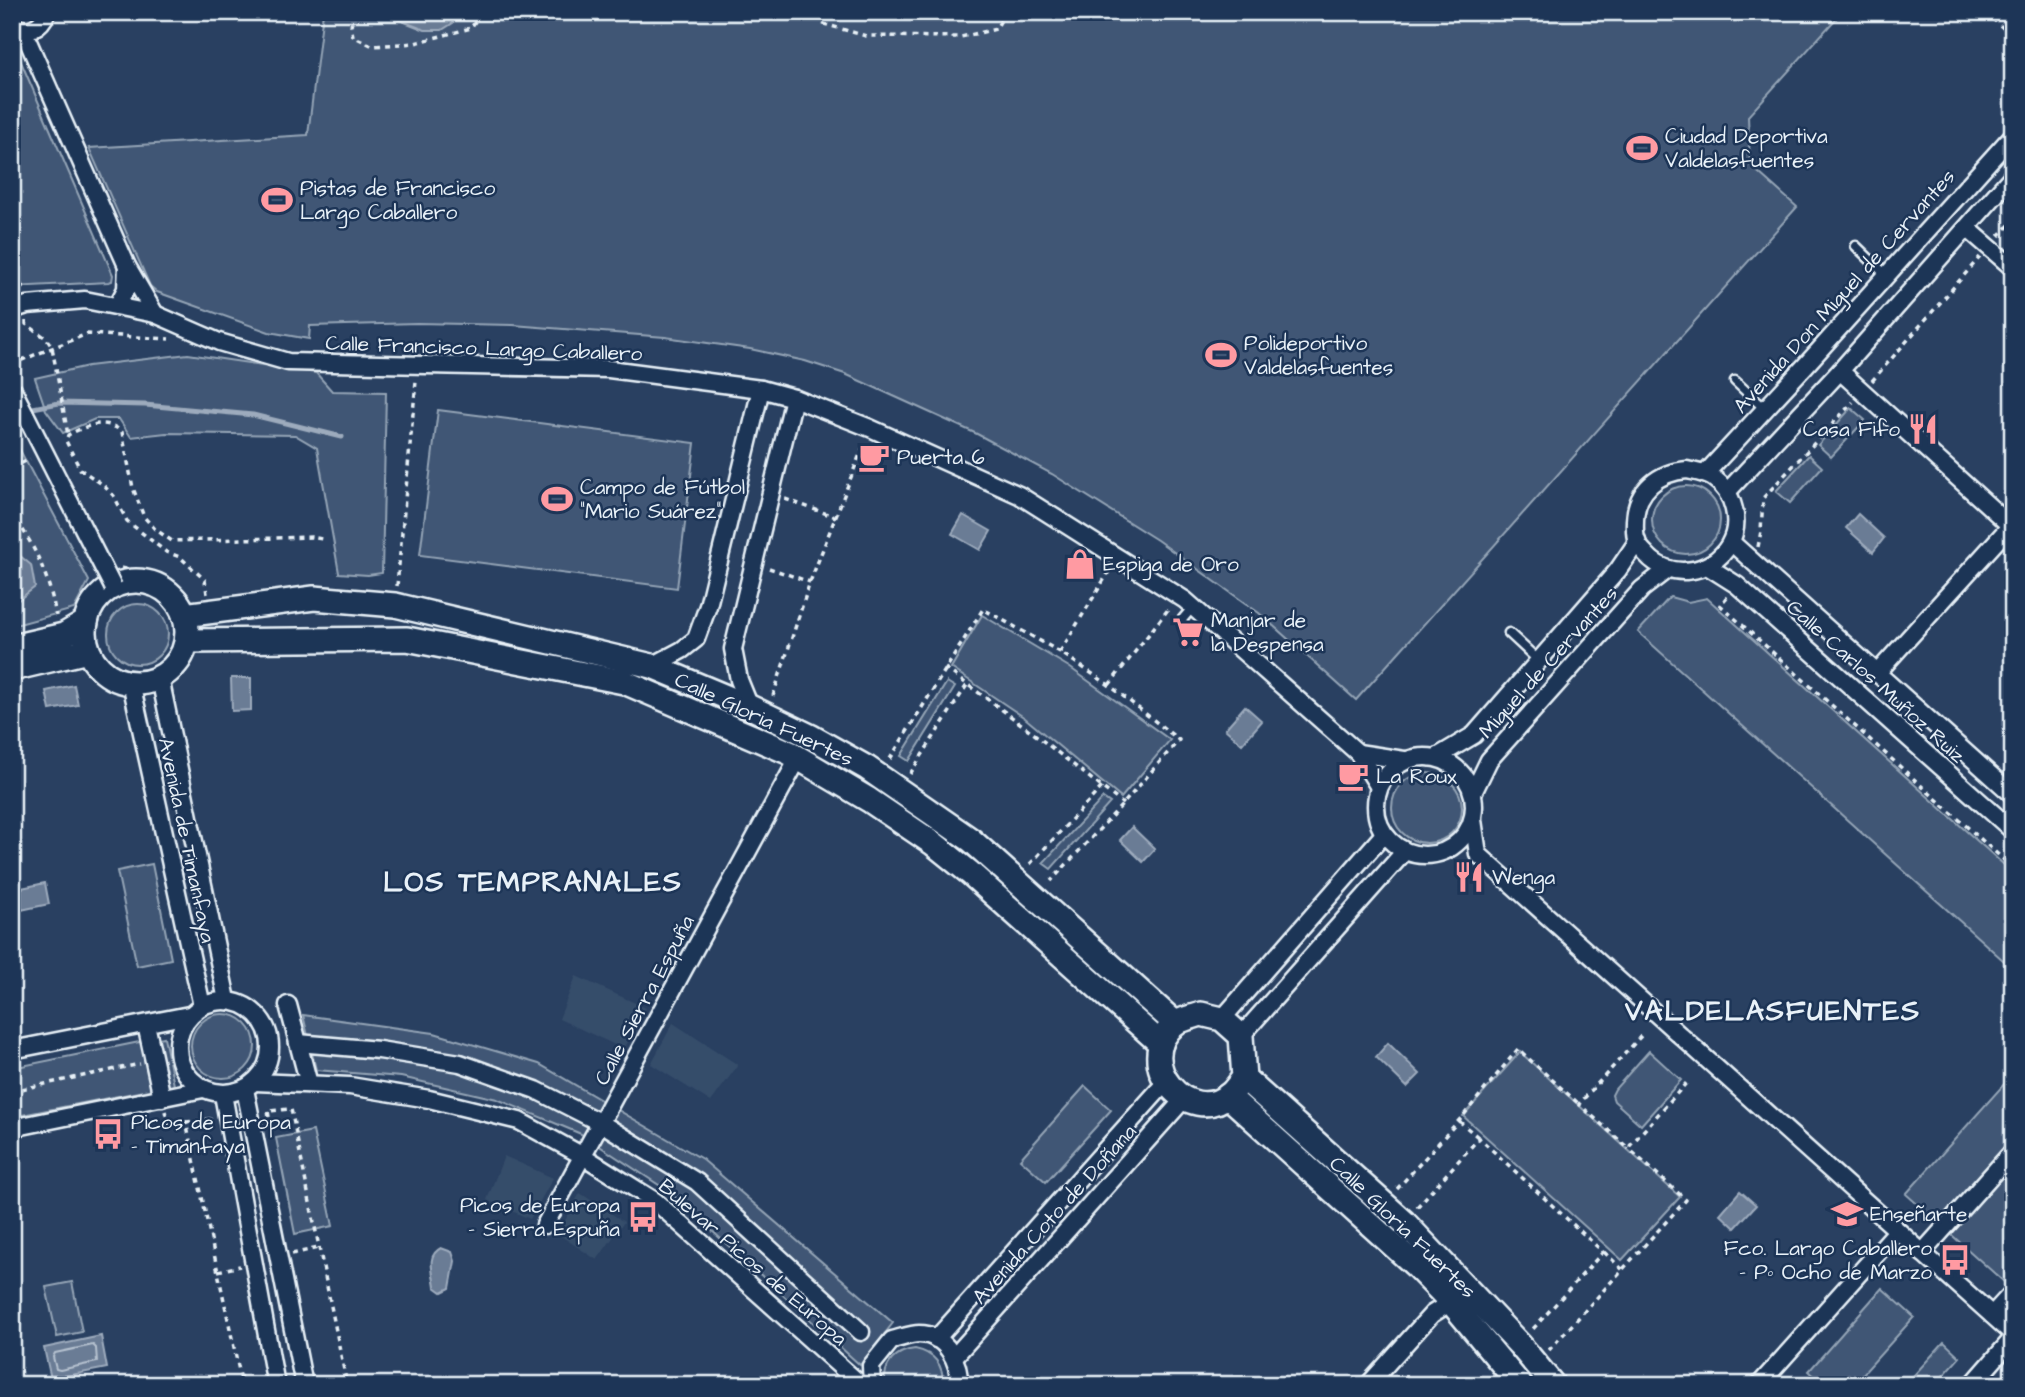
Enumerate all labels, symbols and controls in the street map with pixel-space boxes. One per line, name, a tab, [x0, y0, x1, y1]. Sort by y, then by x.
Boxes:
place label: Ciudad Deportiva Valdelasfuentes	[1665, 122, 1828, 175]
sports icon: Ciudad Deportiva Valdelasfuentes	[1625, 131, 1659, 165]
street label: Avenida Don Miguel de Cervantes	[1727, 163, 1964, 421]
place label: Pistas de Francisco Largo Caballero	[300, 174, 495, 229]
sports icon: Pistas de Francisco Largo Caballero	[260, 183, 294, 217]
street label: Calle Francisco Largo Caballero	[325, 328, 643, 371]
place label: Polideportivo Valdelasfuentes	[1244, 329, 1393, 382]
sports icon: Polideportivo Valdelasfuentes	[1204, 338, 1238, 372]
restaurant icon: Casa Fifo	[1906, 412, 1940, 446]
place label: Casa Fifo	[1803, 415, 1900, 444]
cafe icon: Puerta 6	[857, 440, 891, 474]
place label: Puerta 6	[897, 443, 985, 472]
place label: Campo de Fútbol "Mario Suárez"	[580, 473, 745, 526]
sports icon: Campo de Fútbol "Mario Suárez"	[540, 482, 574, 516]
shop icon: Espiga de Oro	[1063, 547, 1097, 581]
place label: Espiga de Oro	[1103, 550, 1239, 581]
street label: Miguel de Cervantes	[1472, 580, 1626, 746]
street label: Calle Carlos Muñoz Ruiz	[1780, 593, 1972, 770]
place label: Manjar de la Despensa	[1211, 606, 1324, 660]
supermarket icon: Manjar de la Despensa	[1171, 615, 1205, 649]
street label: Calle Gloria Fuertes	[670, 665, 858, 774]
street label: Avenida de Timanfaya	[149, 735, 222, 946]
cafe icon: La Roux	[1336, 759, 1370, 793]
place label: La Roux	[1376, 762, 1457, 791]
restaurant icon: Wenga	[1452, 860, 1486, 894]
district label: LOS TEMPRANALES	[383, 863, 683, 902]
place label: Wenga	[1492, 863, 1555, 894]
street label: Calle Sierra Espuña	[587, 910, 703, 1091]
district label: VALDELASFUENTES	[1624, 992, 1921, 1031]
place label: Picos de Europa - Timanfaya	[131, 1108, 291, 1163]
bus stop icon: Picos de Europa - Timanfaya	[91, 1117, 125, 1151]
street label: Avenida Coto de Doñana	[966, 1118, 1143, 1311]
street label: Calle Gloria Fuertes	[1323, 1150, 1482, 1305]
street label: Bulevar Picos de Europa	[651, 1172, 854, 1354]
place label: Picos de Europa - Sierra Espuña	[460, 1191, 620, 1245]
school or university icon: Enseñarte	[1830, 1197, 1864, 1231]
bus stop icon: Picos de Europa - Sierra Espuña	[626, 1200, 660, 1234]
place label: Enseñarte	[1870, 1200, 1967, 1229]
place label: Fco. Largo Caballero - Pº Ocho de Marzo	[1724, 1234, 1932, 1287]
bus stop icon: Fco. Largo Caballero - Pº Ocho de Marzo	[1938, 1243, 1972, 1277]

